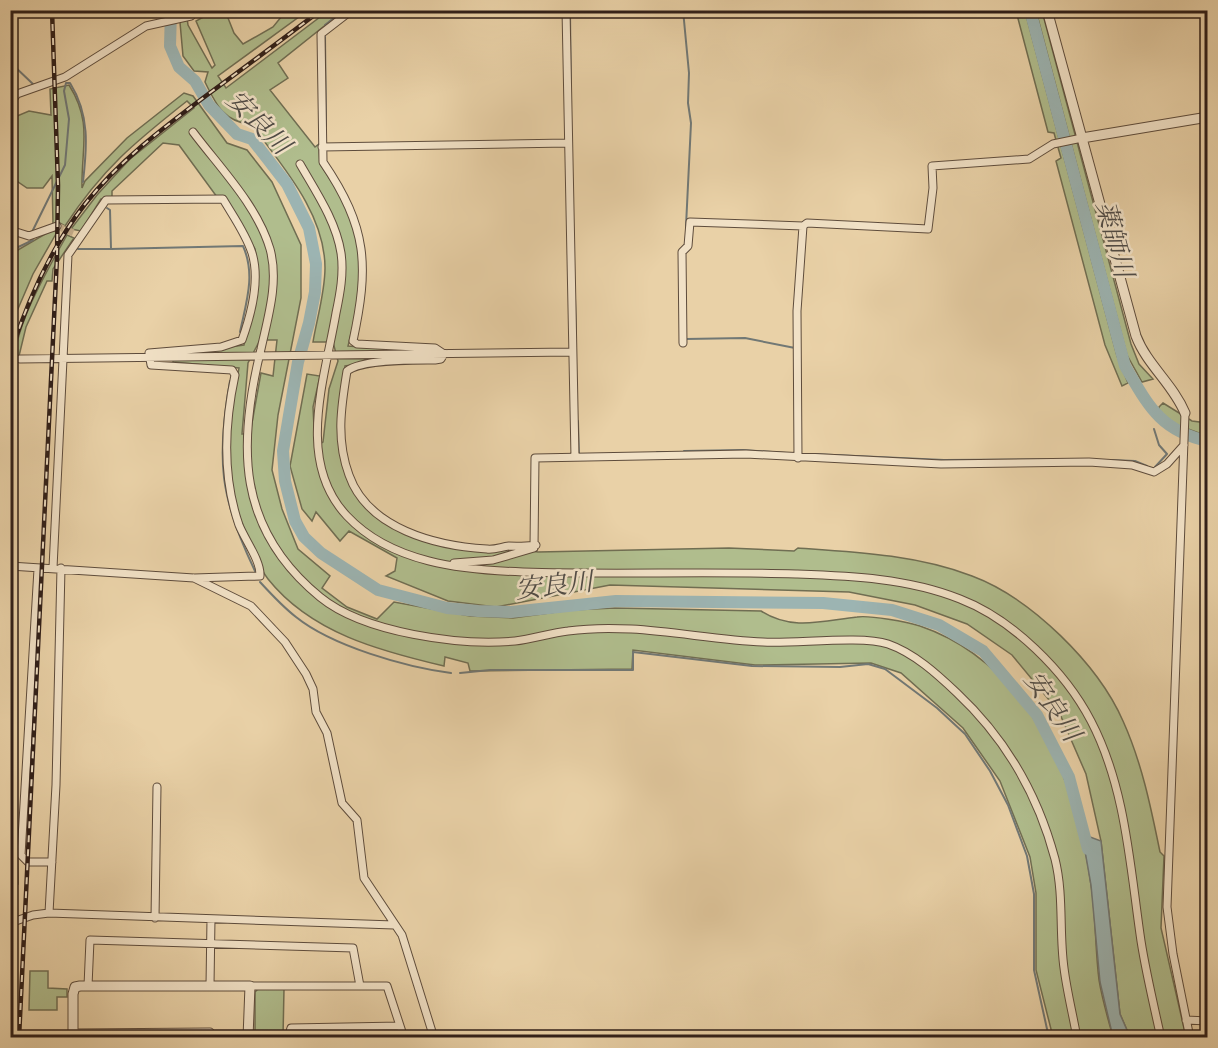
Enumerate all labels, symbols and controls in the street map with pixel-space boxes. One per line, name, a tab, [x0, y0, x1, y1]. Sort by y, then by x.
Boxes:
water label: 安良川	[217, 83, 300, 166]
water label: 薬師川	[1086, 197, 1141, 285]
water label: 安良川	[514, 565, 598, 609]
water label: 安良川	[1015, 665, 1090, 752]

